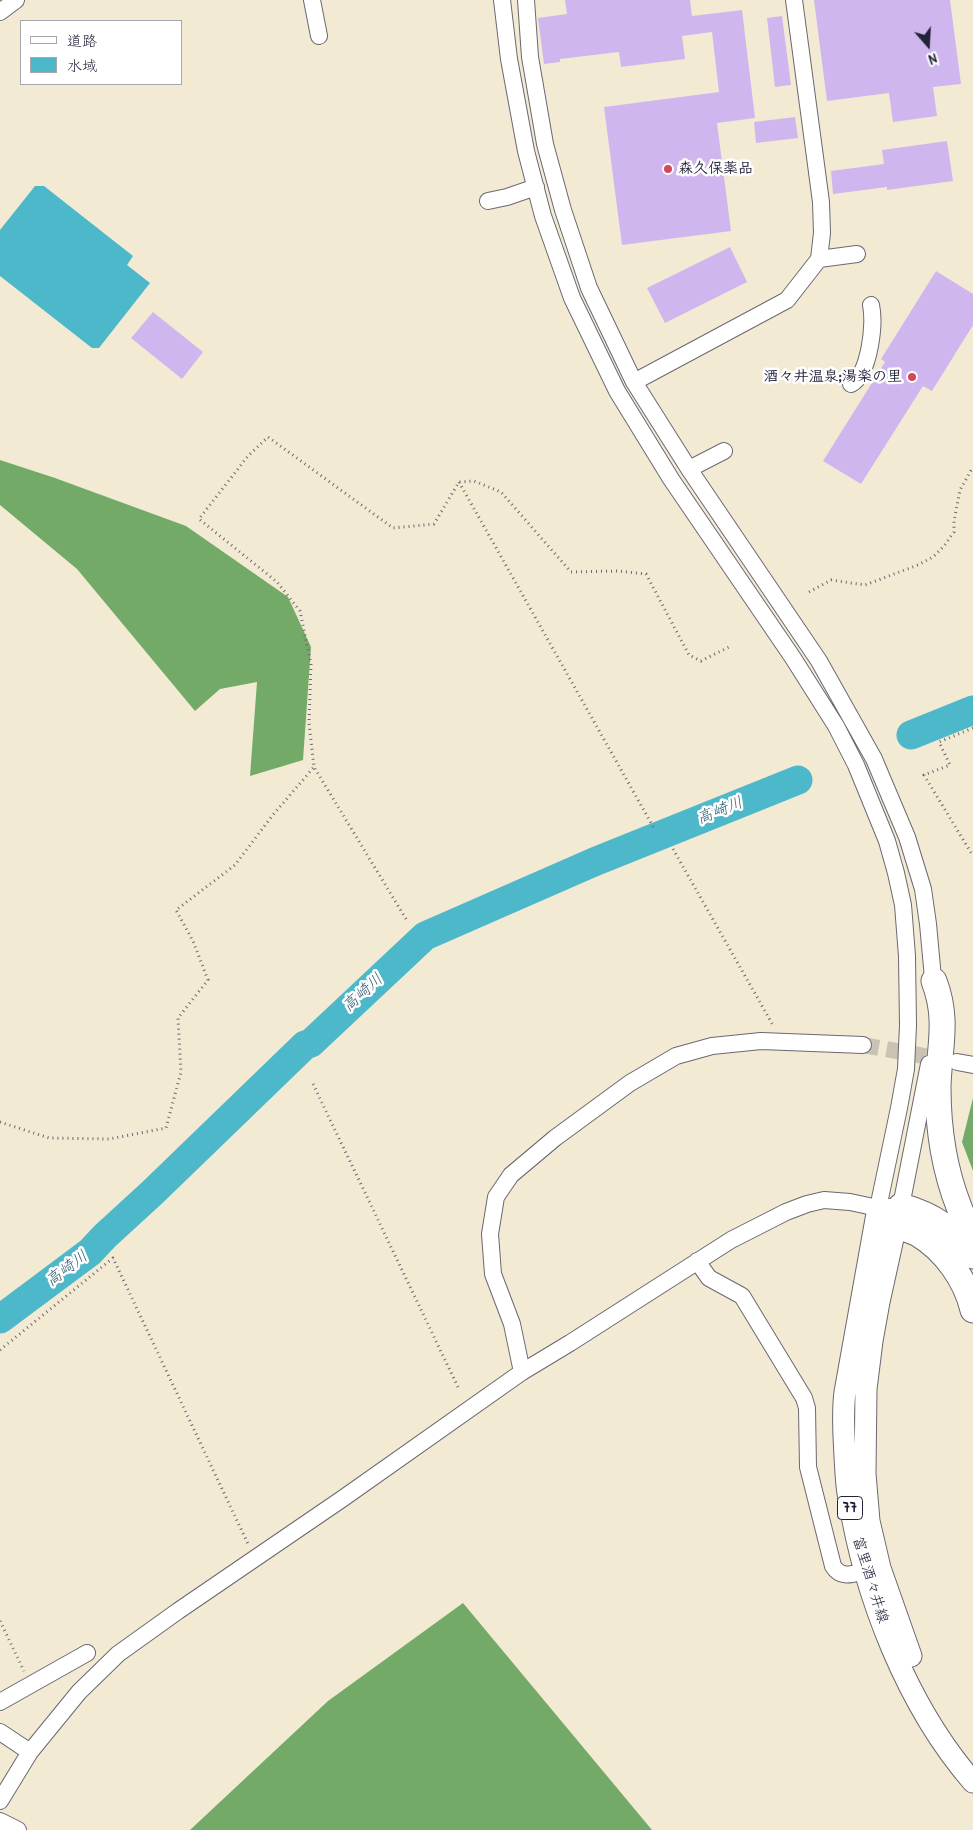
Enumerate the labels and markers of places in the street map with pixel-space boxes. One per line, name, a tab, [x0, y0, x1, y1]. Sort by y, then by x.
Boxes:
place label: 森久保薬品	[678, 160, 753, 178]
marker: 森久保薬品	[662, 163, 674, 175]
place label: 酒々井温泉;湯楽の里	[764, 368, 902, 386]
marker: 酒々井温泉;湯楽の里	[906, 371, 918, 383]

